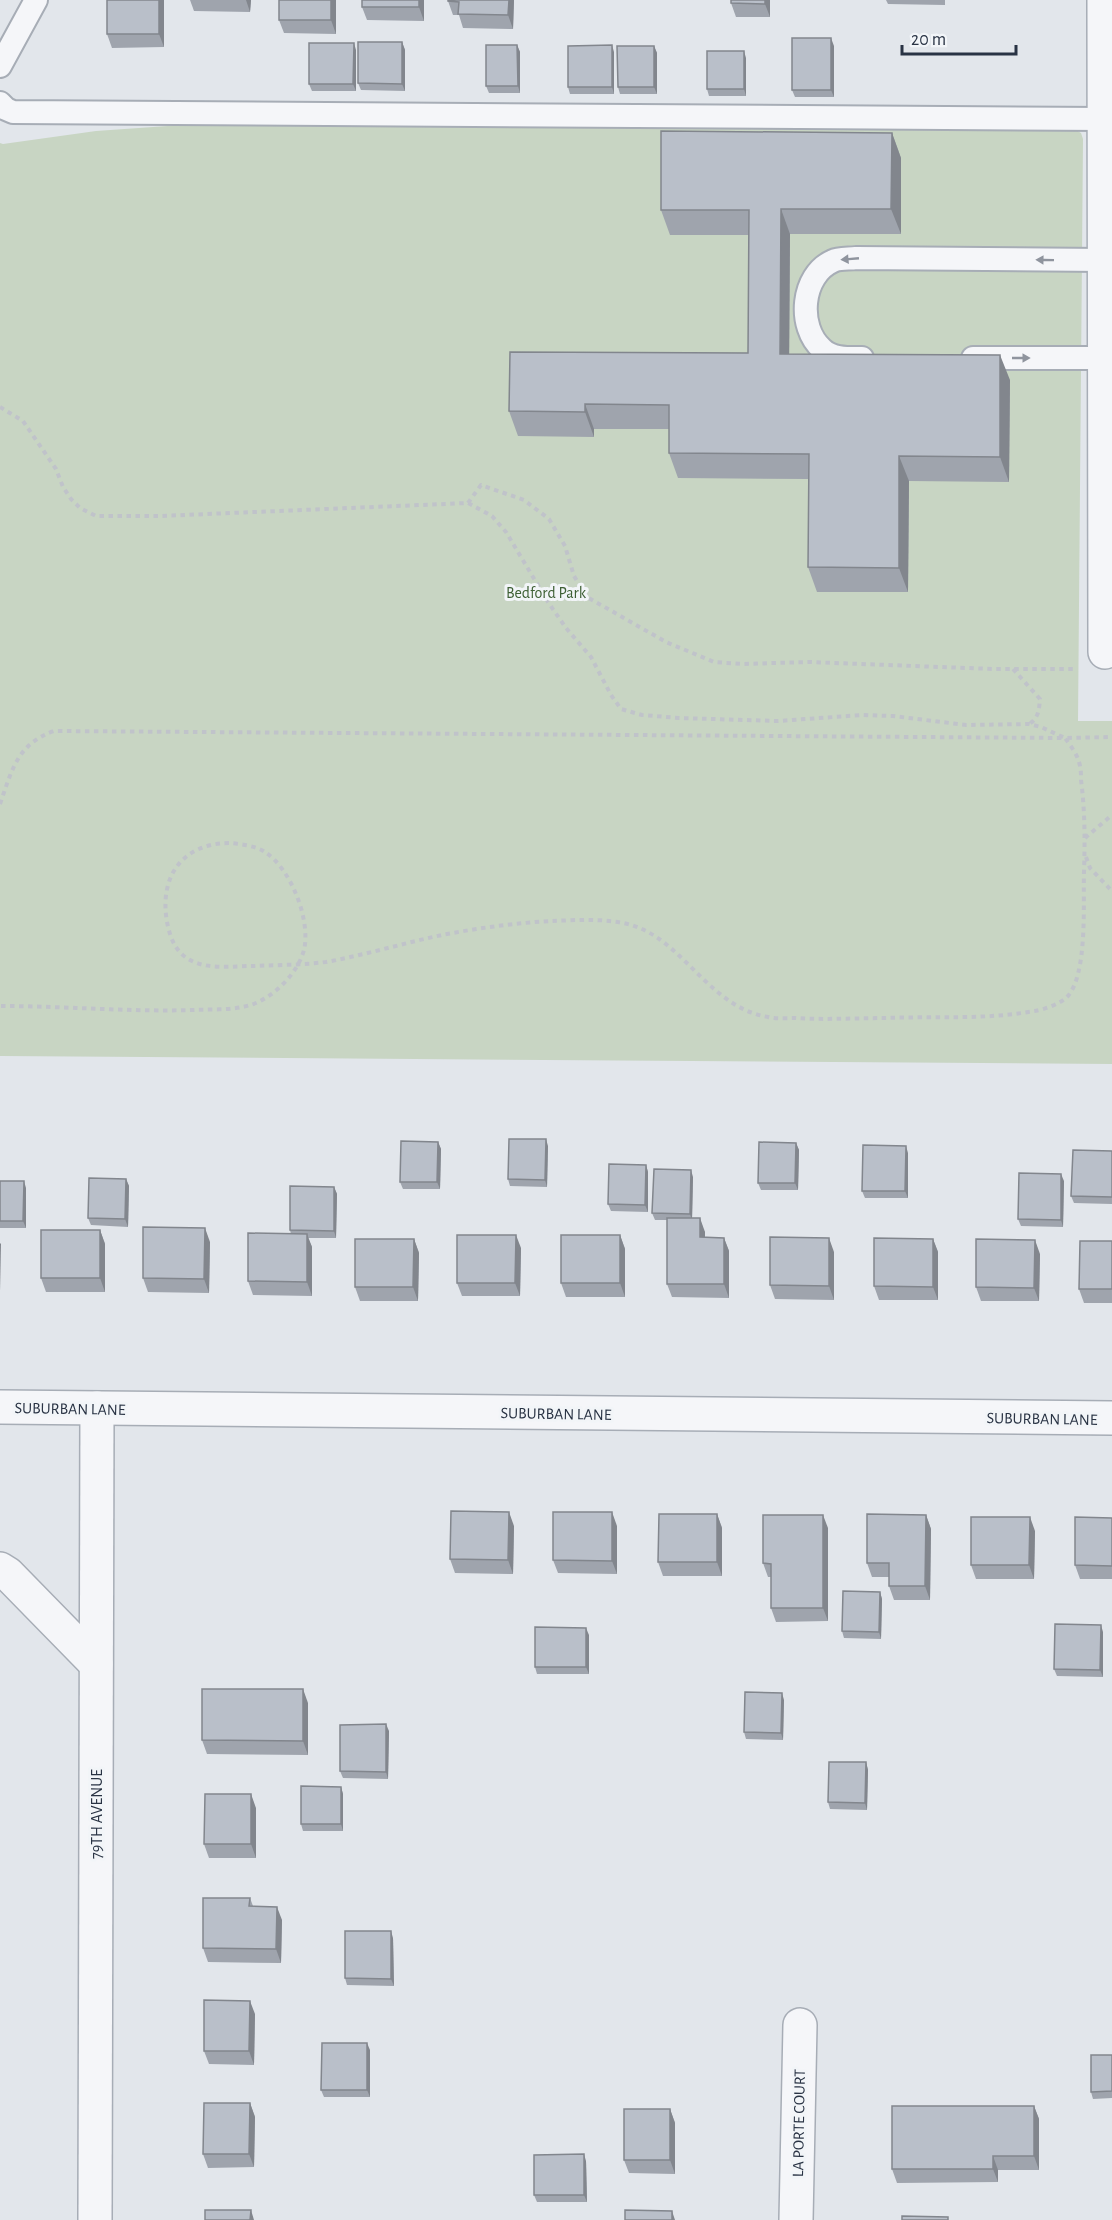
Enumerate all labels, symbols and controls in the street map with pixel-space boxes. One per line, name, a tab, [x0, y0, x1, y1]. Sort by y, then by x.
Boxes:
scale bar	[902, 18, 1016, 56]
text: 20 m	[911, 31, 946, 49]
one-way arrow	[841, 254, 860, 264]
one-way arrow	[1036, 255, 1055, 265]
one-way arrow	[1011, 353, 1030, 363]
park label: Bedford Park	[506, 585, 587, 601]
street label: SUBURBAN LANE	[14, 1400, 126, 1418]
street label: SUBURBAN LANE	[500, 1405, 612, 1423]
street label: SUBURBAN LANE	[986, 1410, 1098, 1428]
street label: 79TH AVENUE	[89, 1769, 105, 1859]
street label: LA PORTE COURT	[790, 2069, 808, 2177]

